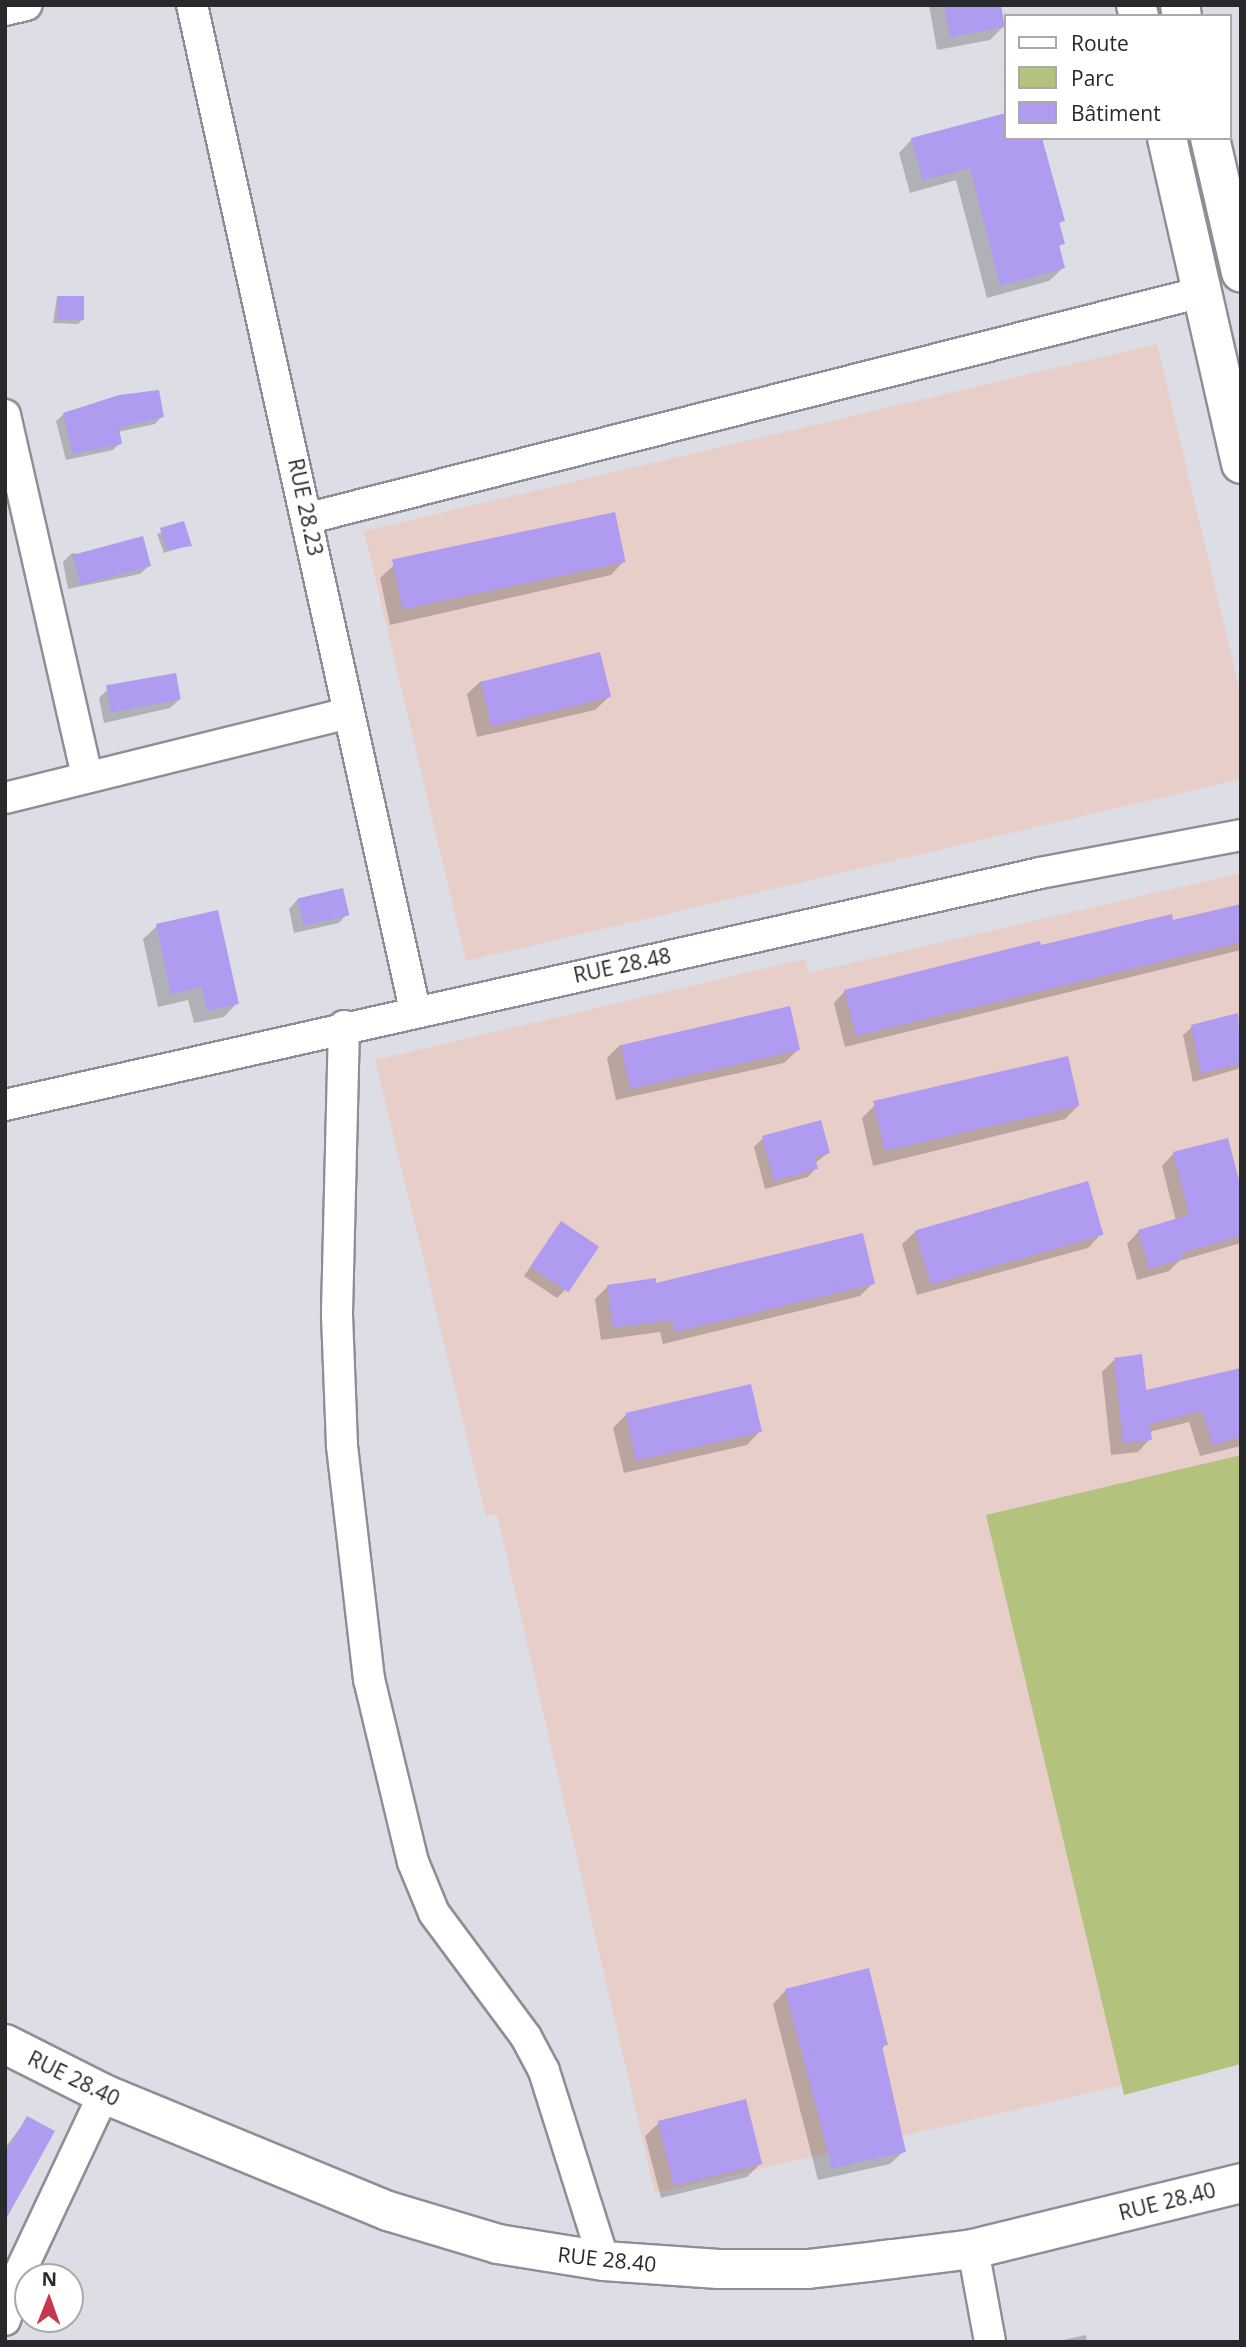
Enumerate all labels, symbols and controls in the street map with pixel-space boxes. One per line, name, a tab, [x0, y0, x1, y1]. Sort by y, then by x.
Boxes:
legend	[1004, 14, 1232, 140]
text: Route	[1071, 29, 1129, 57]
text: Parc	[1071, 64, 1114, 92]
text: Bâtiment	[1071, 99, 1161, 127]
street label: RUE 28.23	[283, 456, 329, 558]
street label: RUE 28.48	[571, 942, 673, 988]
street label: RUE 28.40	[24, 2045, 124, 2111]
street label: RUE 28.40	[1116, 2177, 1218, 2225]
street label: RUE 28.40	[556, 2241, 658, 2277]
north arrow	[14, 2263, 84, 2333]
text: N	[41, 2266, 57, 2292]

